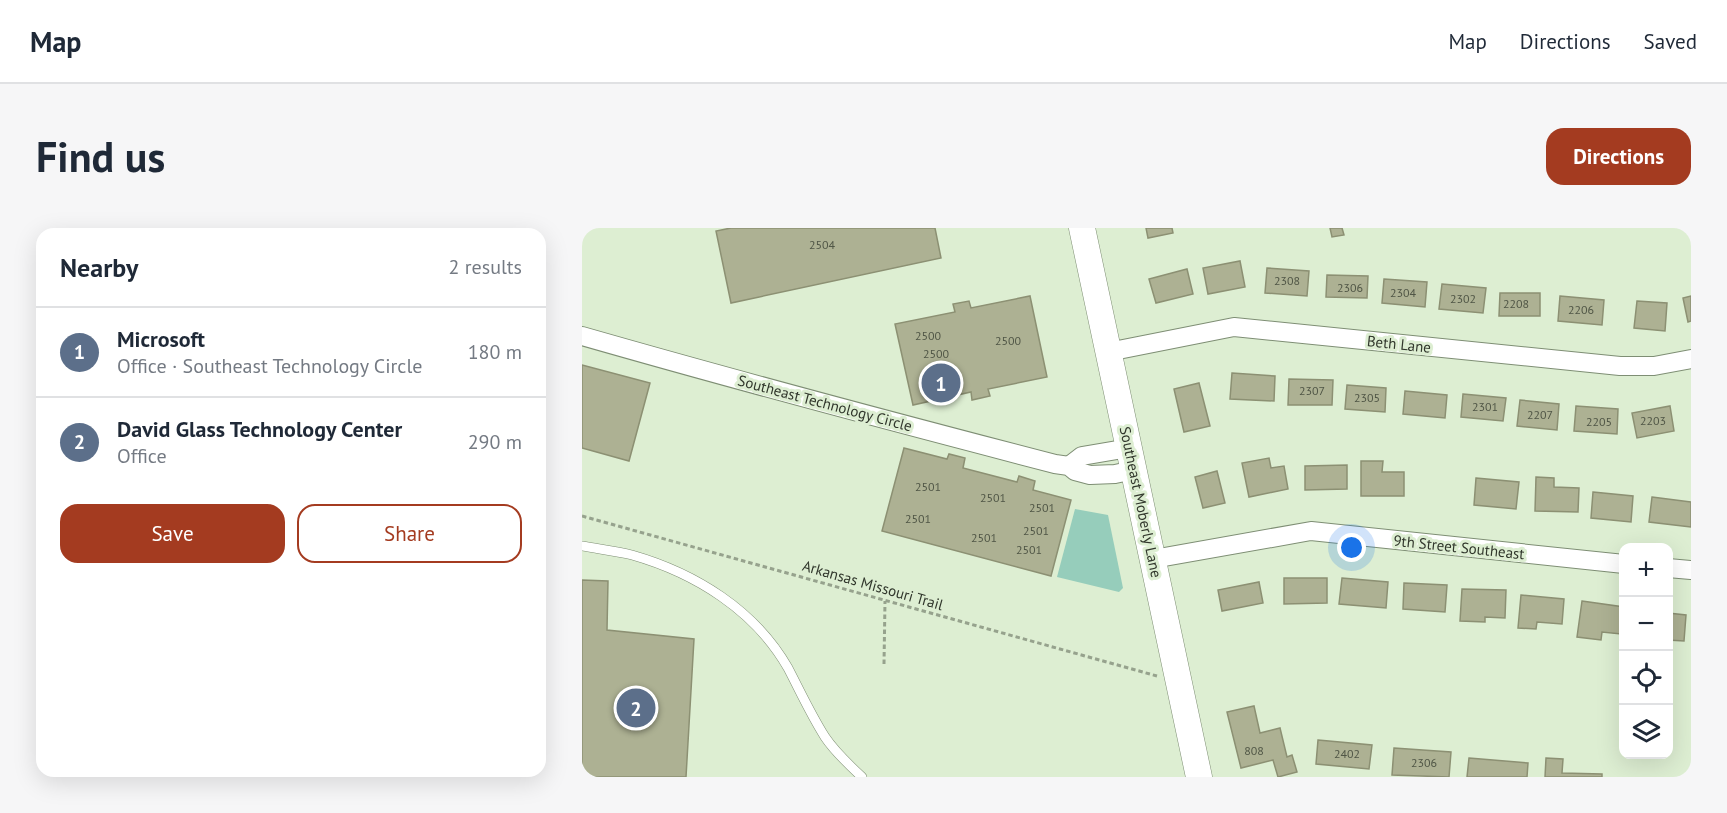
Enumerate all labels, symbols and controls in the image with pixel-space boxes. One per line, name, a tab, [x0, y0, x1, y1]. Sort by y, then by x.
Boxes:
text: Map	[30, 23, 81, 60]
text: Map	[1448, 28, 1487, 55]
text: Directions	[1520, 28, 1611, 55]
text: Saved	[1644, 28, 1697, 55]
button: Directions	[1546, 128, 1691, 185]
text: Find us	[36, 129, 165, 184]
house number: 2504	[809, 237, 836, 252]
text: Nearby	[60, 251, 138, 284]
text: 2 results	[449, 254, 522, 280]
house number: 2308	[1274, 273, 1300, 288]
house number: 2306	[1337, 280, 1363, 295]
house number: 2304	[1390, 285, 1417, 300]
house number: 2302	[1450, 291, 1476, 306]
house number: 2208	[1503, 296, 1529, 311]
house number: 2206	[1568, 302, 1594, 317]
text: Microsoft	[117, 325, 205, 353]
house number: 2500	[915, 328, 942, 343]
street label: Beth Lane	[1366, 331, 1432, 357]
house number: 2500	[995, 333, 1022, 348]
text: 1	[74, 339, 85, 365]
text: 180 m	[468, 339, 522, 365]
house number: 2500	[923, 346, 950, 361]
text: Office · Southeast Technology Circle	[117, 353, 422, 379]
pin: 1	[922, 360, 960, 406]
street label: Southeast Technology Circle	[736, 371, 914, 435]
house number: 2307	[1299, 383, 1325, 398]
house number: 2305	[1354, 390, 1380, 405]
house number: 2301	[1472, 399, 1498, 414]
house number: 2207	[1527, 407, 1553, 422]
house number: 2203	[1640, 413, 1666, 428]
house number: 2205	[1586, 414, 1612, 429]
text: David Glass Technology Center	[117, 415, 402, 443]
street label: Southeast Moberly Lane	[1116, 425, 1166, 579]
text: 2	[74, 429, 85, 455]
text: 290 m	[468, 429, 522, 455]
text: Office	[117, 443, 167, 469]
house number: 2501	[915, 479, 941, 494]
house number: 2501	[980, 490, 1006, 505]
house number: 2501	[1029, 500, 1055, 515]
button: Save	[60, 504, 285, 563]
button: Share	[297, 504, 522, 563]
house number: 2501	[905, 511, 931, 526]
house number: 2501	[1023, 523, 1049, 538]
house number: 2501	[971, 530, 997, 545]
street label: 9th Street Southeast	[1393, 531, 1525, 563]
your location	[1337, 533, 1366, 562]
house number: 2501	[1016, 542, 1042, 557]
map controls	[1619, 543, 1673, 759]
button: +	[1619, 543, 1673, 597]
street label: Arkansas Missouri Trail	[800, 556, 946, 614]
button: −	[1619, 597, 1673, 651]
button: locate	[1619, 651, 1673, 705]
pin: 2	[616, 686, 656, 730]
button: layers	[1619, 705, 1673, 759]
house number: 808	[1244, 743, 1264, 758]
house number: 2402	[1334, 746, 1360, 761]
house number: 2306	[1411, 755, 1437, 770]

